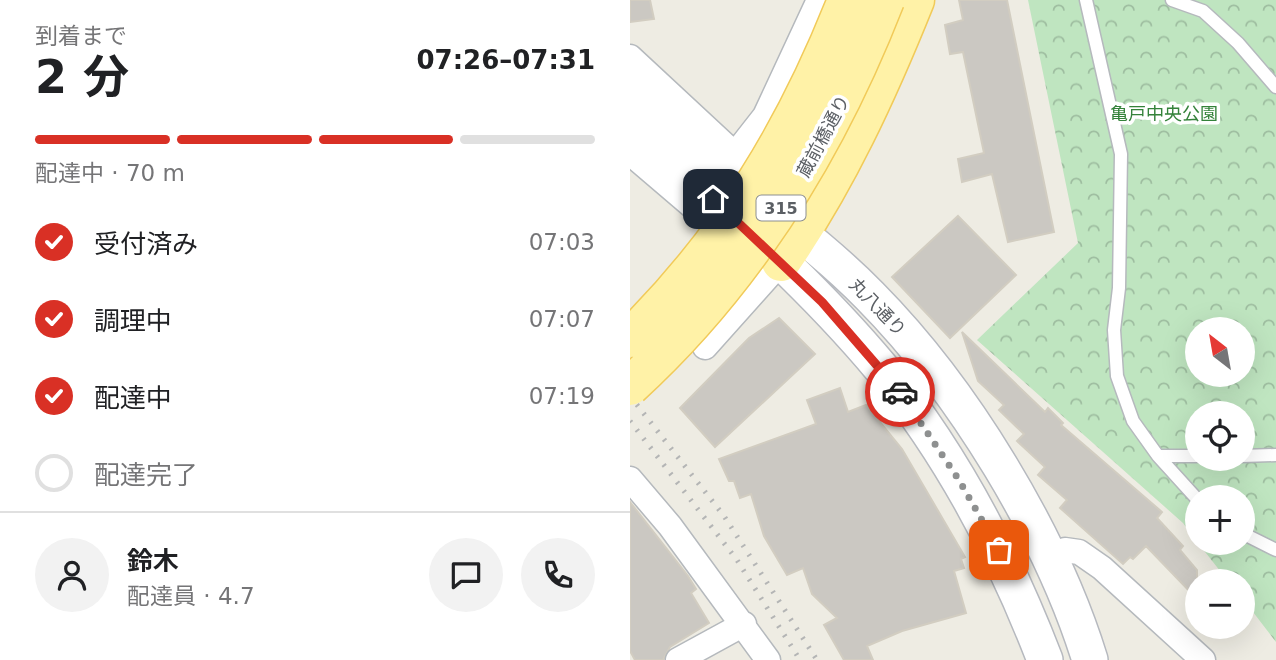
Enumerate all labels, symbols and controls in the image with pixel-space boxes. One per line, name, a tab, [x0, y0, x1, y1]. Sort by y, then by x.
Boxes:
text: 到着まで	[35, 23, 127, 49]
text: 07:26–07:31	[416, 45, 595, 75]
text: 2 分	[35, 50, 129, 104]
street label: 蔵前橋通り	[793, 91, 853, 181]
park label: 亀戸中央公園	[1110, 103, 1218, 124]
text: 配達中 · 70 m	[35, 160, 185, 186]
pin	[683, 169, 743, 229]
icon: home	[694, 180, 732, 218]
road number: 315	[757, 196, 806, 220]
icon: check	[35, 223, 73, 261]
text: 受付済み	[94, 229, 198, 259]
text: 07:03	[529, 229, 595, 255]
street label: 丸八通り	[845, 274, 911, 340]
icon: check	[35, 300, 73, 338]
text: 調理中	[94, 306, 172, 336]
text: 07:07	[529, 306, 595, 332]
north arrow	[1185, 317, 1255, 387]
map controls	[1185, 317, 1255, 639]
courier	[865, 357, 935, 427]
icon: car	[881, 373, 919, 411]
icon: check	[35, 377, 73, 415]
text: 配達中	[94, 383, 172, 413]
text: 07:19	[529, 383, 595, 409]
button: locate	[1185, 401, 1255, 471]
text: 配達完了	[94, 460, 198, 490]
button: +	[1185, 485, 1255, 555]
pin	[969, 520, 1029, 580]
icon: bag	[980, 531, 1018, 569]
button: person	[35, 538, 109, 612]
button: chat	[429, 538, 503, 612]
button: phone	[521, 538, 595, 612]
text: 鈴木	[127, 546, 179, 576]
button: −	[1185, 569, 1255, 639]
text: 配達員 · 4.7	[127, 583, 255, 609]

